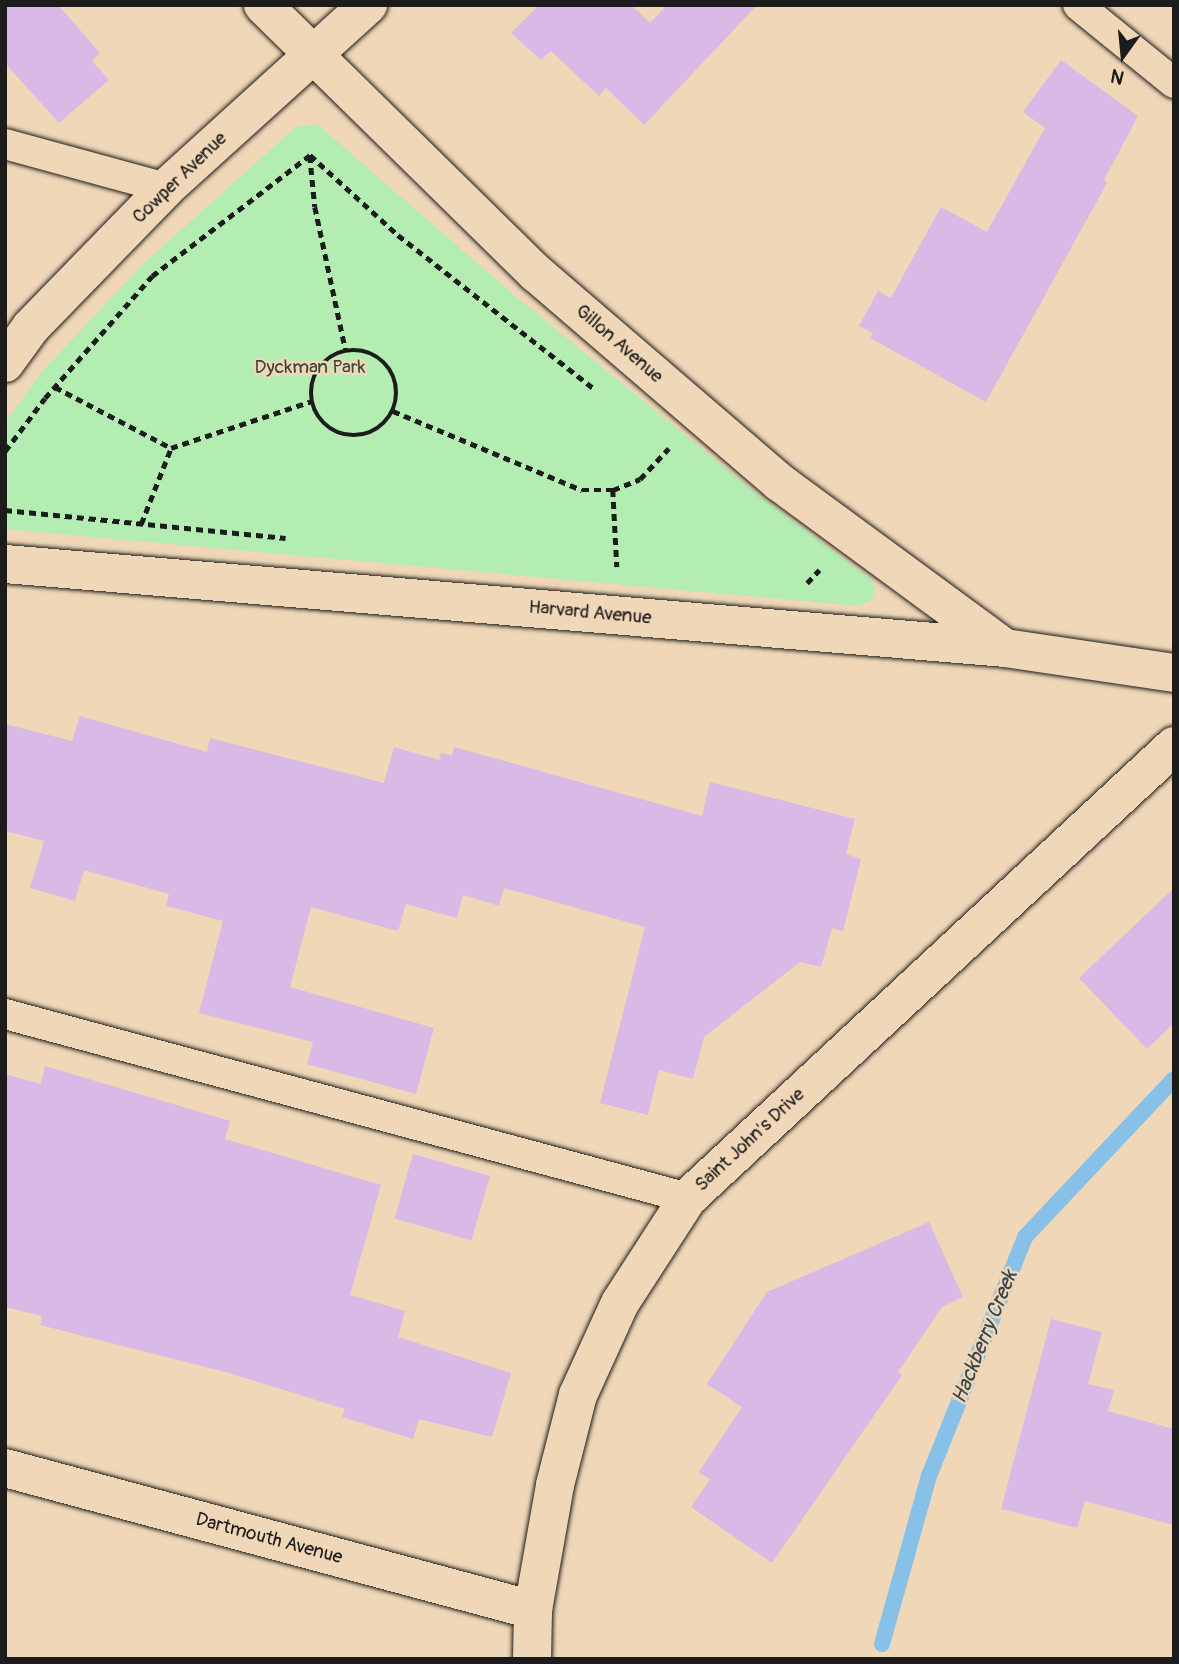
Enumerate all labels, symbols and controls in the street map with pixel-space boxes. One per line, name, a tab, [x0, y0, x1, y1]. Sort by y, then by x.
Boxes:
north arrow	[1088, 21, 1158, 91]
text: N	[1108, 63, 1127, 90]
street label: Cowper Avenue	[128, 127, 232, 229]
street label: Gillon Avenue	[571, 300, 667, 388]
park label: Dyckman Park	[255, 357, 365, 379]
street label: Harvard Avenue	[528, 596, 652, 630]
street label: Saint John's Drive	[691, 1083, 809, 1197]
water label: Hackberry Creek	[947, 1267, 1023, 1407]
street label: Dartmouth Avenue	[193, 1508, 345, 1570]

